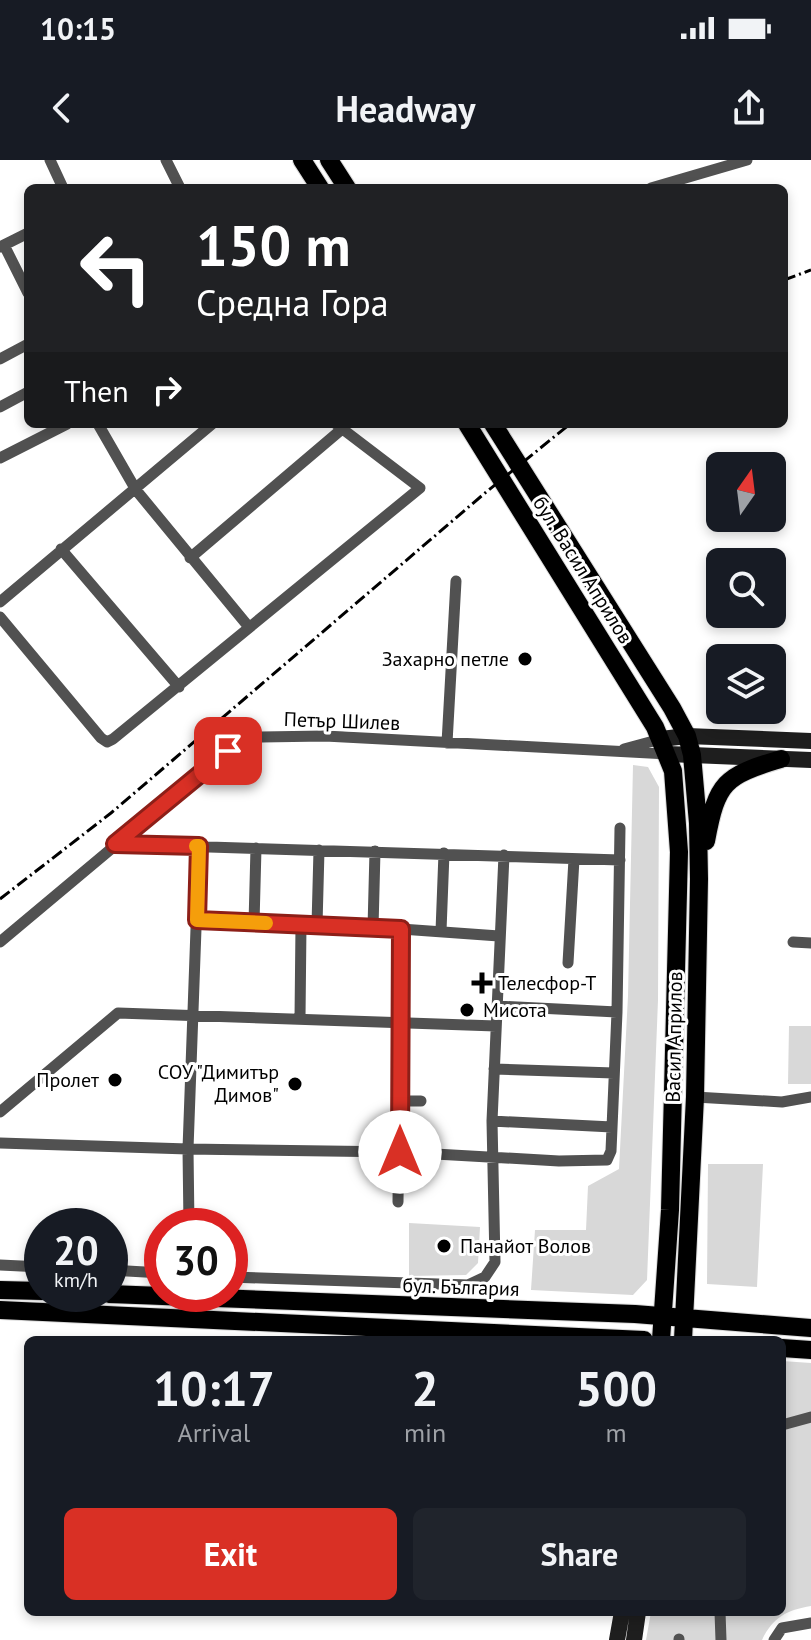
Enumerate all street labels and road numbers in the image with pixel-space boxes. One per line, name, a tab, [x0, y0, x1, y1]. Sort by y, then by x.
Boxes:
street label: бул. Васил Априлов	[527, 492, 639, 648]
street label: Петър Шилев	[283, 706, 401, 736]
street label: Васил Априлов	[660, 971, 688, 1103]
street label: бул. България	[402, 1272, 520, 1302]

